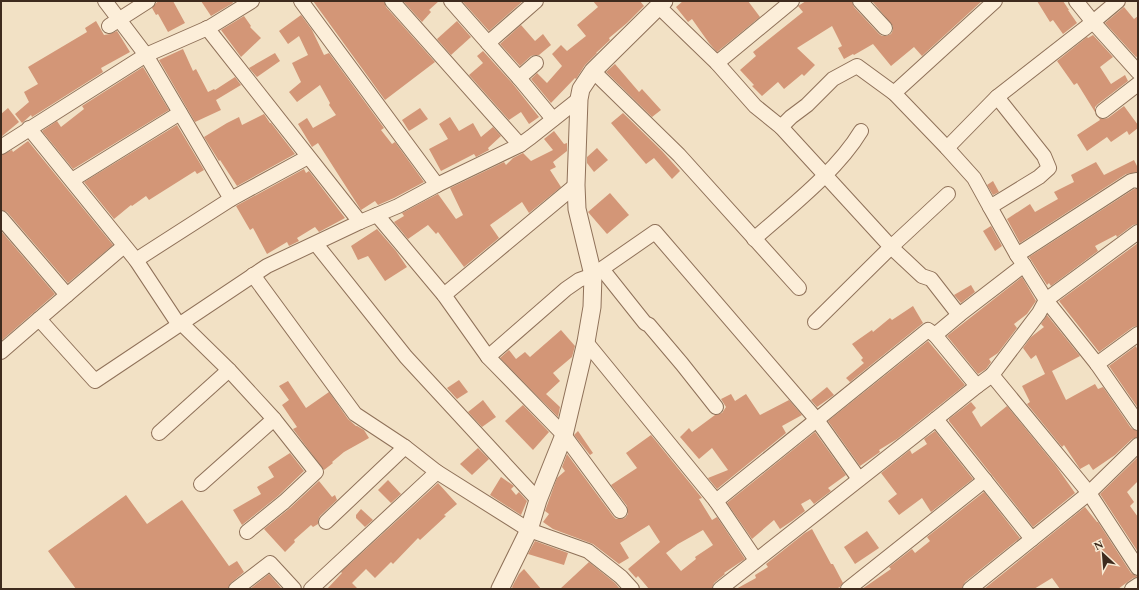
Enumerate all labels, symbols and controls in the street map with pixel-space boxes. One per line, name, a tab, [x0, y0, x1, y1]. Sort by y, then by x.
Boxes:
north arrow	[1083, 534, 1123, 574]
text: N	[1091, 536, 1107, 555]

